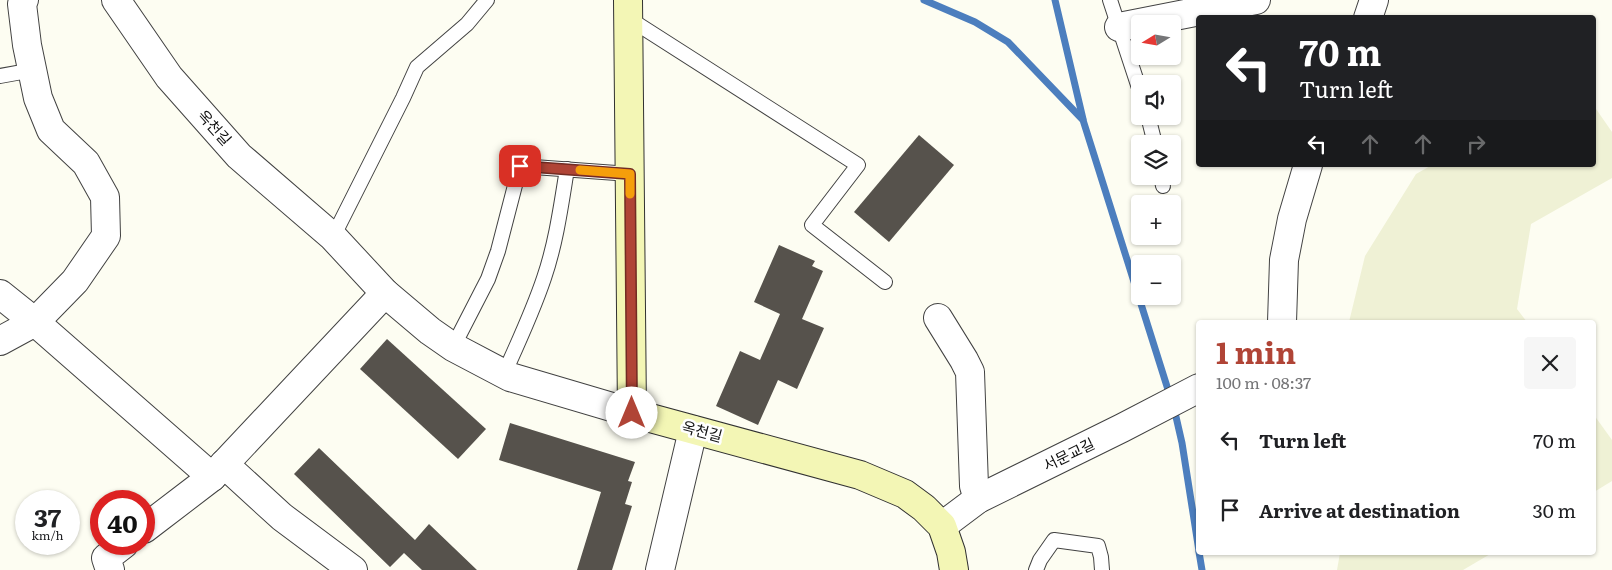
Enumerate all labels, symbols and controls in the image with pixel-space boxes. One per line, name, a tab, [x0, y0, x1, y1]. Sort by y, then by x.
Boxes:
north arrow	[1131, 15, 1181, 65]
map controls	[1131, 15, 1181, 305]
text: 70 m	[1299, 25, 1381, 77]
icon: left	[1216, 35, 1281, 100]
text: Turn left	[1299, 72, 1393, 105]
button: sound	[1131, 75, 1181, 125]
street label: 옥천길	[193, 104, 238, 150]
icon: left	[1303, 130, 1331, 158]
icon: ahead	[1356, 130, 1384, 158]
icon: ahead	[1409, 130, 1437, 158]
icon: right	[1462, 130, 1490, 158]
button: layers	[1131, 135, 1181, 185]
pin	[499, 145, 541, 187]
icon: arrive	[506, 152, 534, 180]
button: +	[1131, 195, 1181, 245]
button: −	[1131, 255, 1181, 305]
text: 1 min	[1216, 329, 1296, 373]
button: close	[1524, 337, 1576, 389]
text: 100 m · 08:37	[1216, 370, 1311, 394]
position arrow	[605, 386, 657, 438]
street label: 옥천길	[679, 414, 725, 447]
icon: left	[1216, 426, 1244, 454]
text: Turn left	[1259, 426, 1346, 454]
text: 70 m	[1533, 426, 1576, 454]
street label: 서문교길	[1038, 431, 1098, 476]
speed limit sign: 40	[90, 490, 155, 555]
icon: arrive	[1216, 496, 1244, 524]
text: Arrive at destination	[1259, 496, 1460, 524]
text: 30 m	[1532, 496, 1576, 524]
text: 37	[34, 498, 61, 535]
text: km/h	[32, 526, 63, 544]

